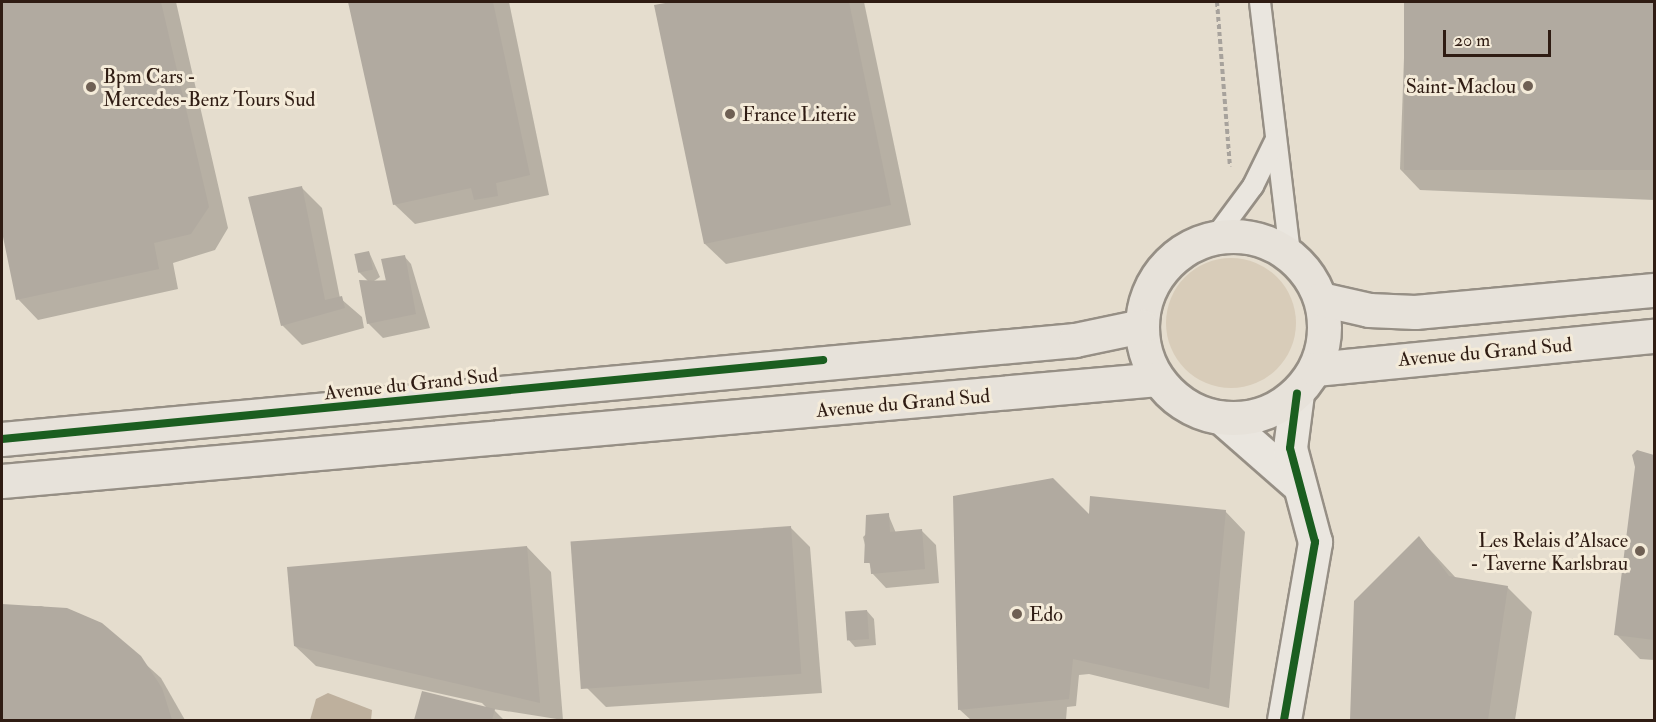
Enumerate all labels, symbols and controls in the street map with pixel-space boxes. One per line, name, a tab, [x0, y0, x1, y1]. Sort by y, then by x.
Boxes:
scale bar	[1446, 18, 1554, 56]
text: 20 m	[1454, 29, 1490, 52]
place label: Bpm Cars - Mercedes-Benz Tours Sud	[103, 64, 315, 111]
place label: Saint-Maclou	[1406, 74, 1516, 98]
marker: Saint-Maclou	[1521, 79, 1535, 93]
marker: Bpm Cars - Mercedes-Benz Tours Sud	[84, 80, 98, 94]
place label: France Literie	[742, 102, 856, 126]
marker: France Literie	[723, 107, 737, 121]
street label: Avenue du Grand Sud	[1397, 332, 1573, 372]
street label: Avenue du Grand Sud	[323, 363, 499, 405]
street label: Avenue du Grand Sud	[815, 383, 991, 423]
place label: Les Relais d’Alsace - Taverne Karlsbrau	[1470, 528, 1628, 575]
marker: Les Relais d’Alsace - Taverne Karlsbrau	[1633, 544, 1647, 558]
place label: Edo	[1029, 602, 1063, 626]
marker: Edo	[1010, 607, 1024, 621]

